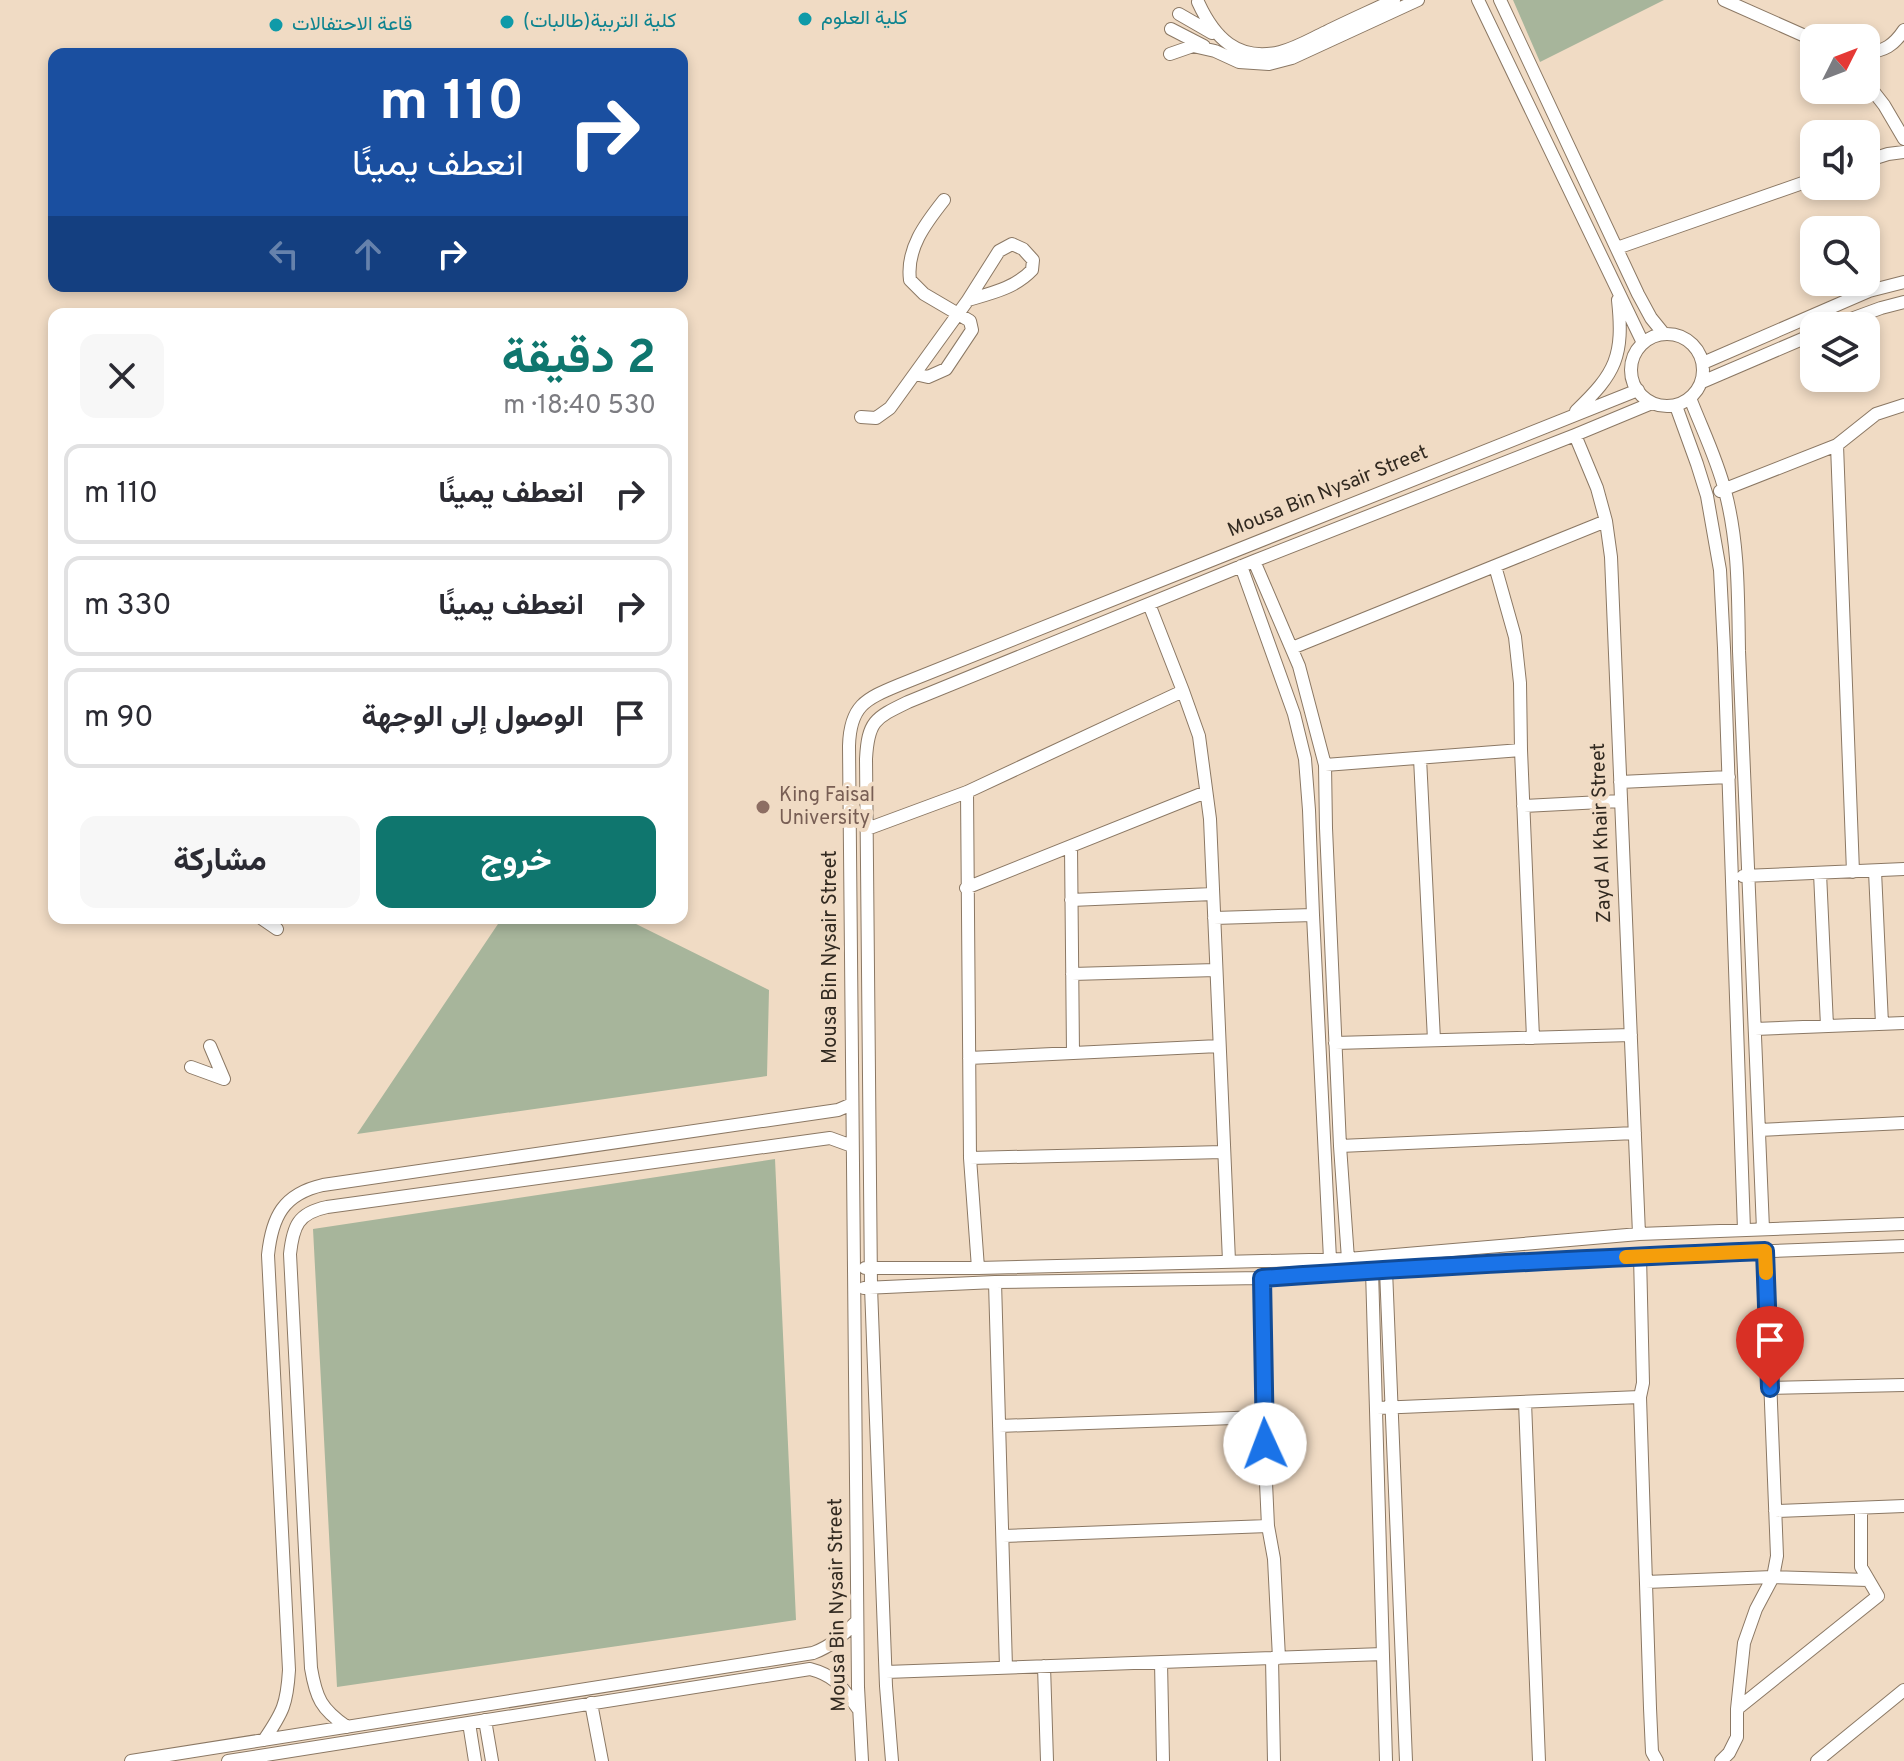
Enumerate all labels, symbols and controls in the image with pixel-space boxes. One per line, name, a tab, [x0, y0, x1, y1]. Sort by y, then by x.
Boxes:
place label: كلية العلوم	[821, 6, 908, 32]
place label: (كلية التربية(طالبات	[523, 9, 676, 35]
marker: كلية العلوم	[796, 10, 814, 28]
place label: قاعة الاحتفالات	[292, 12, 413, 38]
marker: (كلية التربية(طالبات	[498, 13, 516, 31]
marker: قاعة الاحتفالات	[267, 16, 285, 34]
north arrow	[1800, 24, 1880, 104]
map controls	[1800, 24, 1880, 392]
text: 110 m	[379, 69, 524, 139]
icon: right	[552, 80, 656, 184]
button: sound	[1800, 120, 1880, 200]
text: انعطف يمينًا	[352, 143, 524, 189]
button: search	[1800, 216, 1880, 296]
icon: left	[262, 232, 306, 276]
icon: ahead	[346, 232, 390, 276]
icon: right	[430, 232, 474, 276]
button: layers	[1800, 312, 1880, 392]
text: 2 دقيقة	[501, 330, 656, 390]
button: close	[80, 334, 164, 418]
text: 530 m · 18:40	[503, 390, 656, 423]
street label: Mousa Bin Nysair Street	[1224, 440, 1432, 544]
icon: right	[608, 472, 652, 516]
text: 110 m	[84, 476, 158, 513]
text: انعطف يمينًا	[438, 476, 584, 513]
icon: right	[608, 584, 652, 628]
text: 330 m	[84, 588, 172, 625]
text: انعطف يمينًا	[438, 588, 584, 625]
icon: arrive	[608, 696, 652, 740]
text: 90 m	[84, 700, 153, 737]
text: الوصول إلى الوجهة	[362, 700, 584, 737]
street label: Zayd Al Khair Street	[1586, 742, 1618, 924]
place label: King Faisal University	[779, 783, 875, 832]
marker: King Faisal University	[754, 798, 772, 816]
button: مشاركة	[80, 816, 360, 908]
button: خروج	[376, 816, 656, 908]
street label: Mousa Bin Nysair Street	[818, 850, 844, 1064]
pin	[1736, 1306, 1804, 1388]
icon: arrive	[1748, 1318, 1792, 1362]
position arrow	[1223, 1402, 1307, 1486]
street label: Mousa Bin Nysair Street	[823, 1498, 853, 1712]

